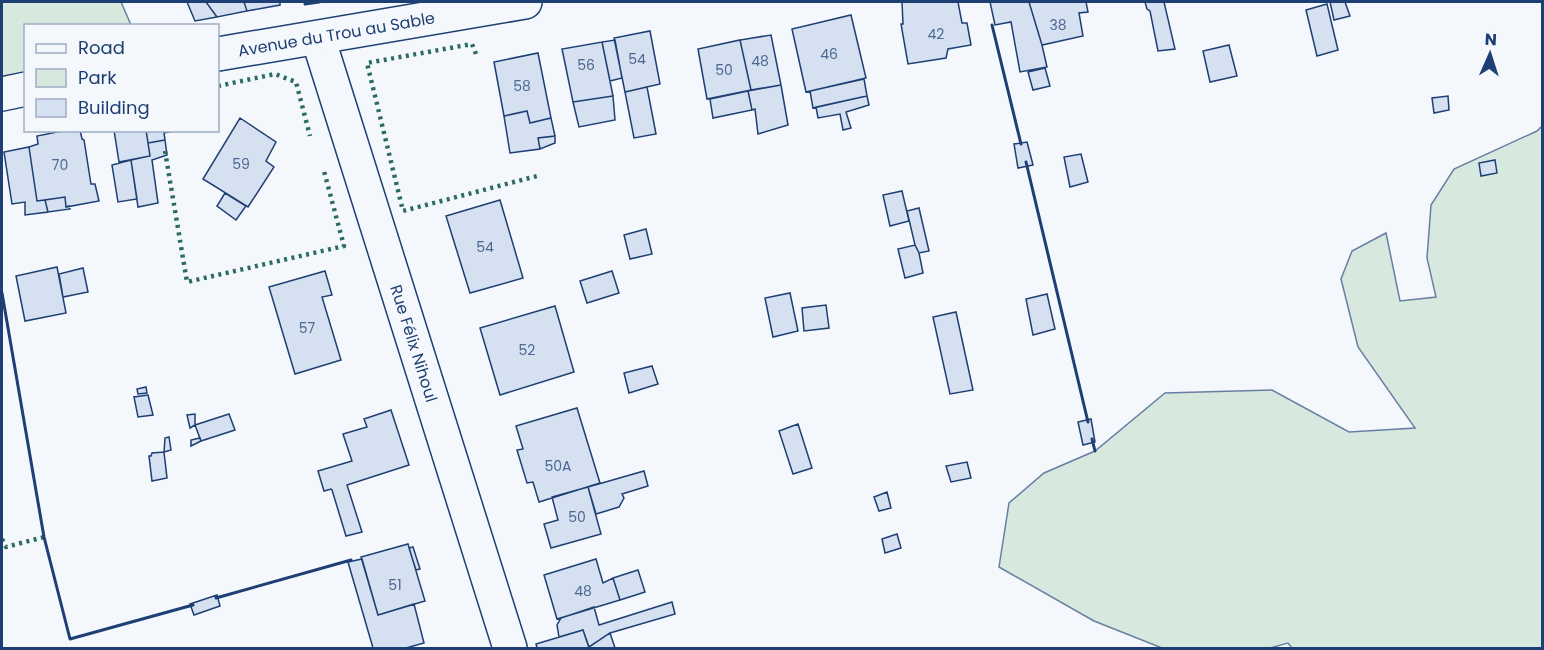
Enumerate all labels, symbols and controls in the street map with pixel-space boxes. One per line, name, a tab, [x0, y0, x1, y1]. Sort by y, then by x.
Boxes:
street label: Avenue du Trou au Sable	[236, 6, 437, 62]
house number: 38	[1049, 15, 1067, 35]
legend	[24, 24, 219, 132]
house number: 42	[928, 24, 944, 44]
north arrow	[1460, 24, 1520, 84]
text: N	[1484, 28, 1497, 51]
text: Road	[78, 35, 125, 60]
house number: 46	[820, 44, 838, 64]
house number: 54	[628, 49, 646, 69]
house number: 48	[751, 51, 769, 71]
house number: 56	[577, 55, 595, 75]
house number: 50	[715, 60, 733, 80]
text: Park	[78, 65, 117, 90]
house number: 58	[513, 76, 531, 96]
text: Building	[78, 95, 150, 120]
house number: 59	[232, 154, 250, 174]
house number: 70	[52, 155, 68, 175]
house number: 54	[476, 237, 494, 257]
street label: Rue Félix Nihoul	[384, 282, 443, 405]
house number: 57	[299, 318, 316, 338]
house number: 52	[519, 340, 535, 360]
house number: 50A	[544, 456, 572, 476]
house number: 50	[568, 507, 586, 527]
house number: 51	[388, 575, 402, 595]
house number: 48	[574, 581, 592, 601]

